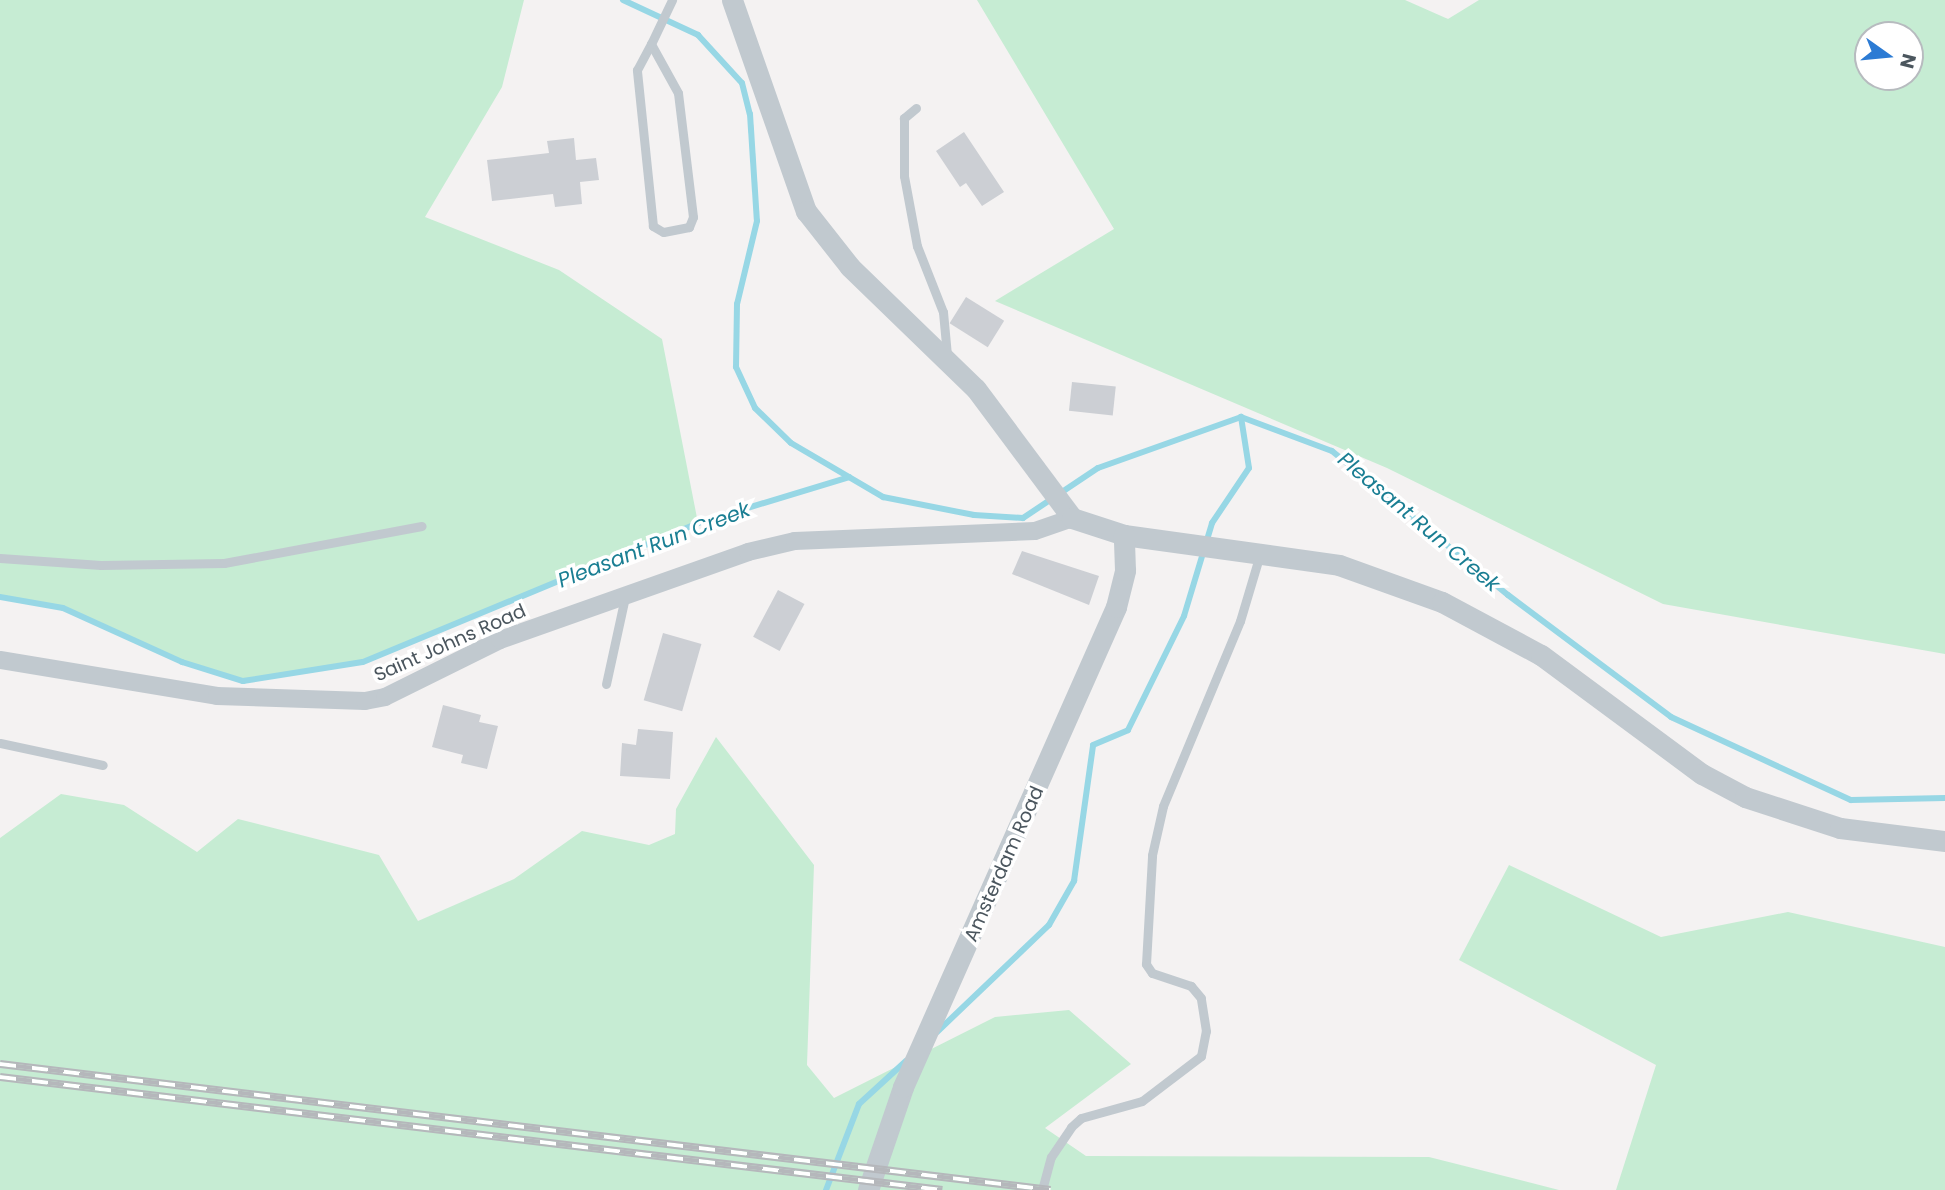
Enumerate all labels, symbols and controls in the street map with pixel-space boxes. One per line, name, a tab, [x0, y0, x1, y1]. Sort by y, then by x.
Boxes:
north arrow	[1854, 21, 1924, 91]
text: N	[1893, 51, 1923, 71]
water label: Pleasant Run Creek	[1333, 447, 1505, 597]
water label: Pleasant Run Creek	[554, 497, 754, 593]
street label: Saint Johns Road	[371, 599, 529, 687]
street label: Amsterdam Road	[959, 783, 1049, 945]

